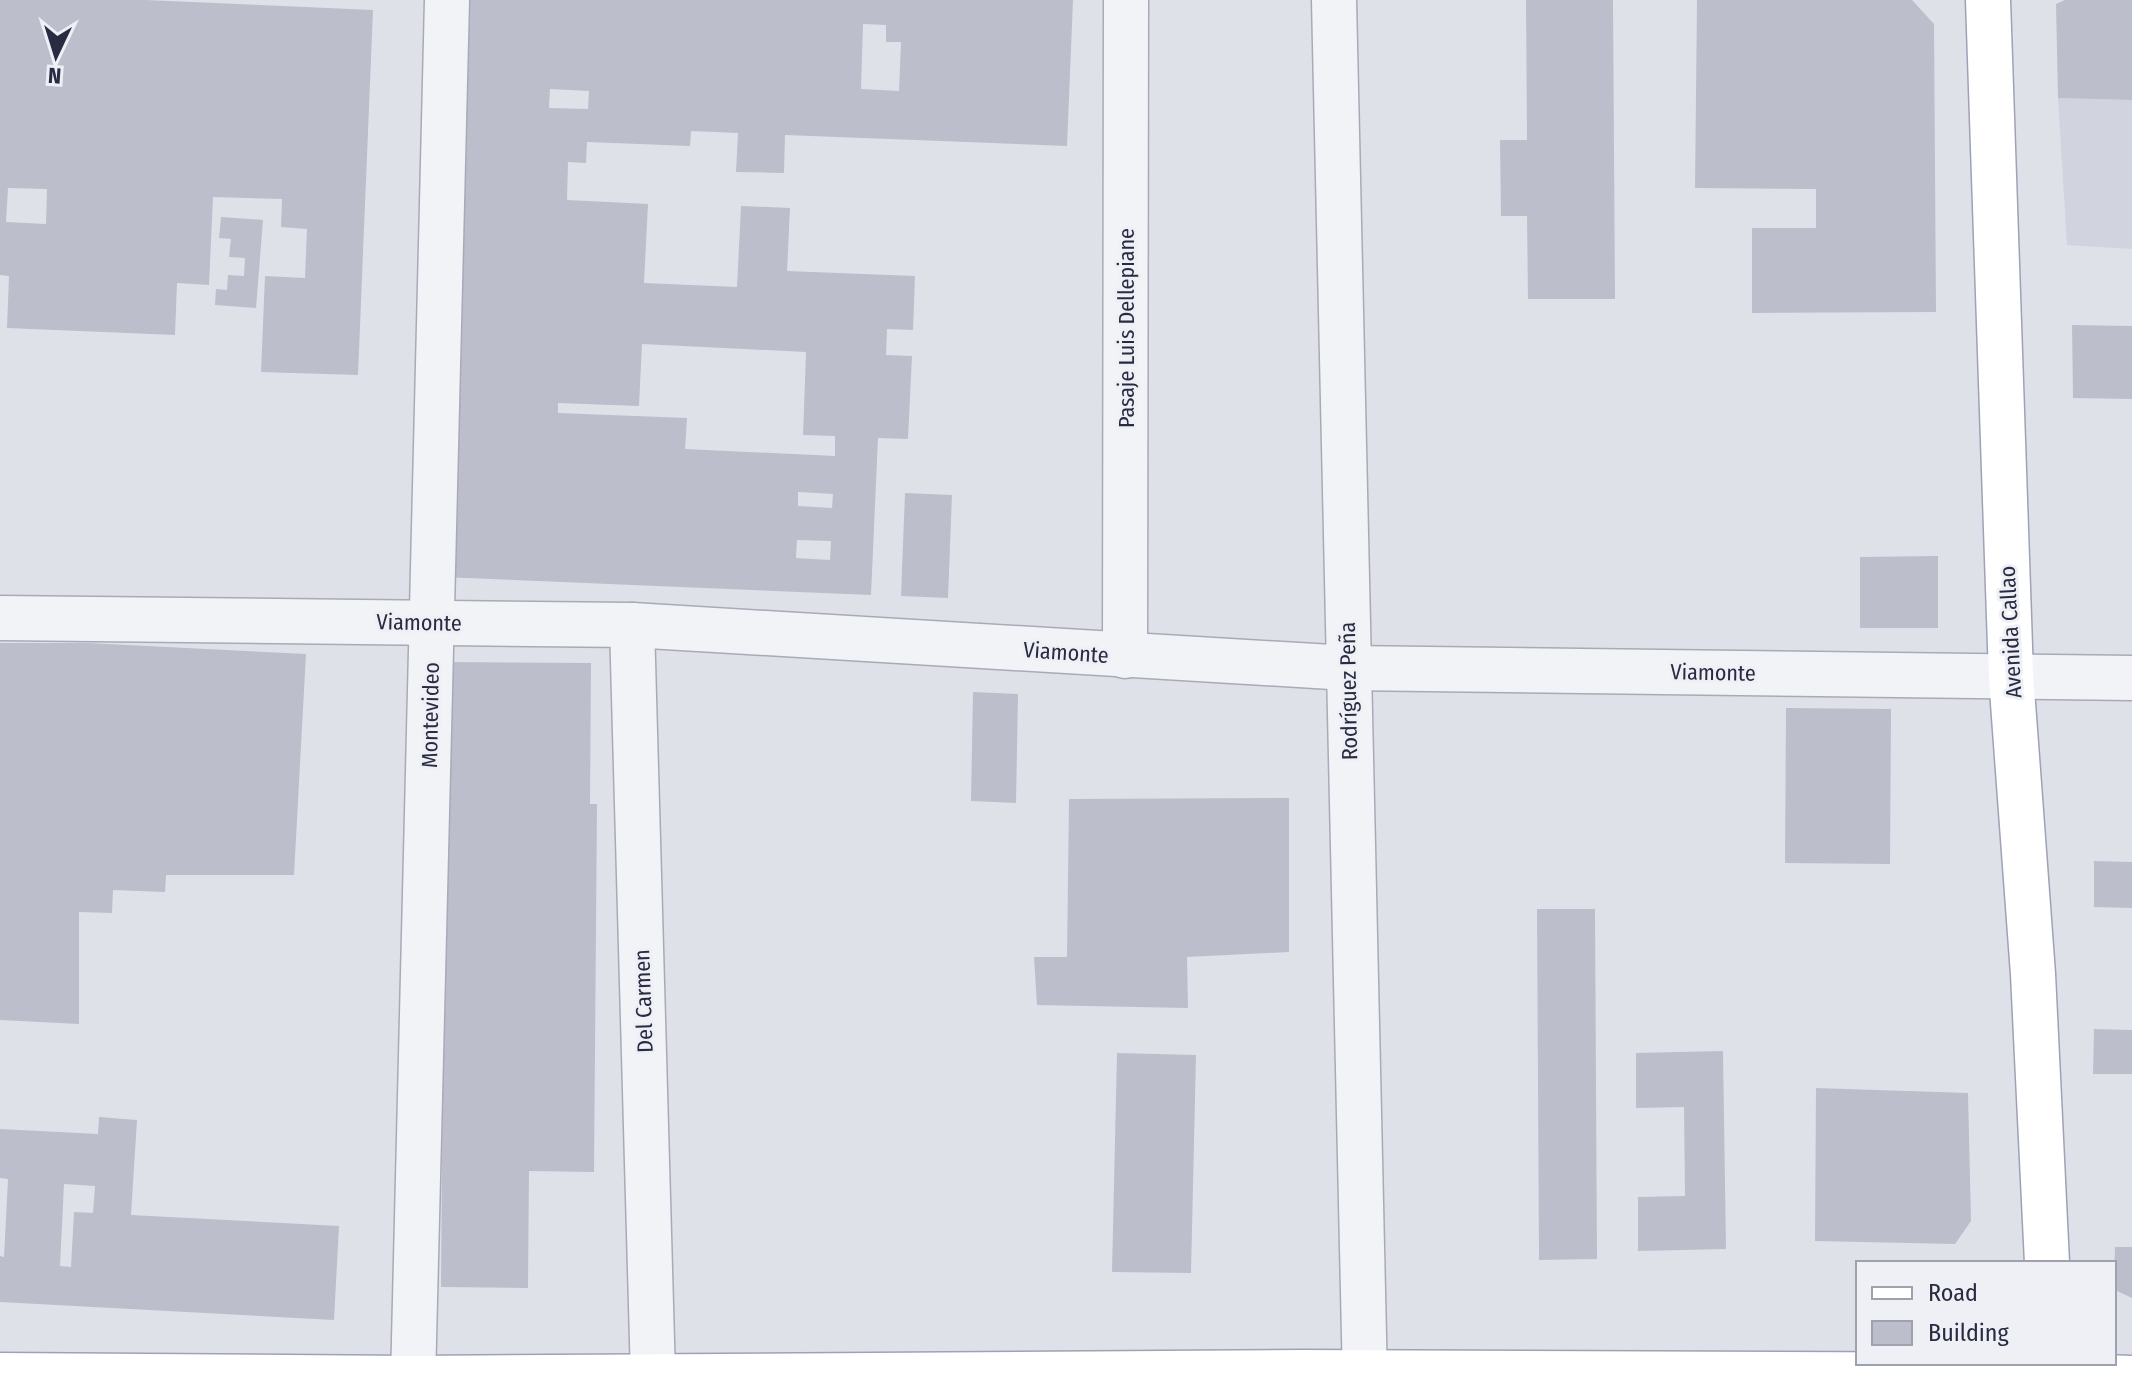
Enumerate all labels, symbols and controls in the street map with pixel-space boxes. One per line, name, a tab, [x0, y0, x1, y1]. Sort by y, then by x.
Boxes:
north arrow	[16, 16, 96, 96]
text: N	[47, 62, 62, 89]
street label: Pasaje Luis Dellepiane	[1113, 228, 1140, 428]
street label: Avenida Callao	[1994, 565, 2027, 699]
street label: Viamonte	[376, 608, 462, 637]
street label: Rodríguez Peña	[1334, 621, 1363, 760]
street label: Viamonte	[1022, 636, 1109, 669]
street label: Viamonte	[1670, 658, 1756, 687]
street label: Montevideo	[416, 662, 445, 768]
street label: Del Carmen	[628, 949, 659, 1053]
legend	[1856, 1261, 2116, 1365]
text: Road	[1928, 1279, 1978, 1307]
text: Building	[1928, 1319, 2010, 1347]

